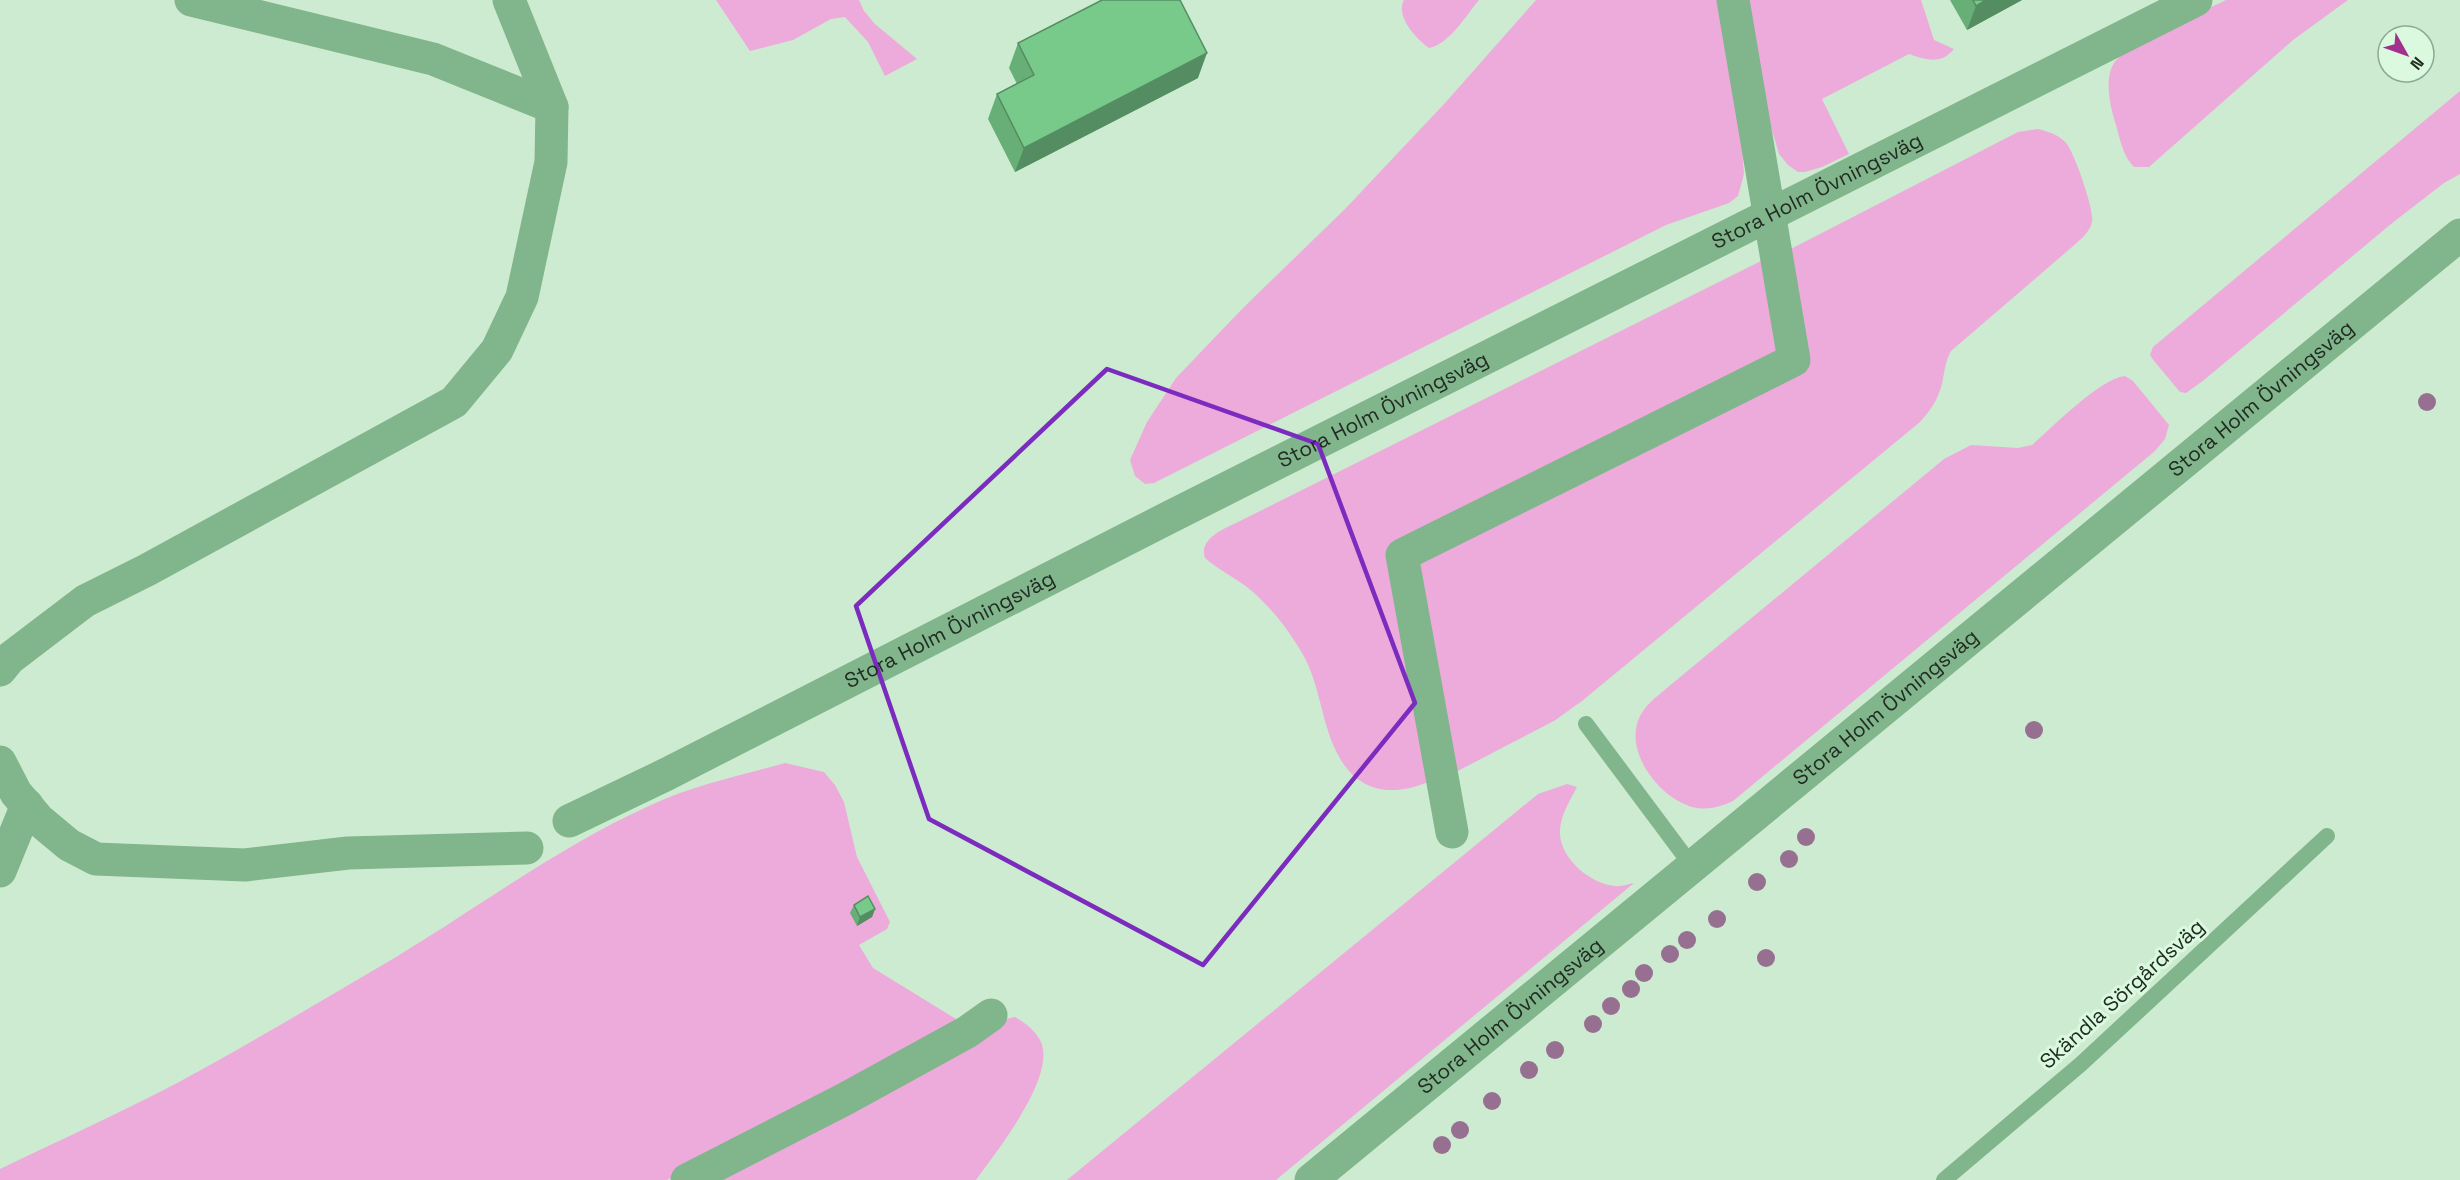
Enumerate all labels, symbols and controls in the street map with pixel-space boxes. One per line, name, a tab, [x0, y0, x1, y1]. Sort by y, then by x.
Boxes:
north arrow	[2376, 24, 2436, 84]
text: N	[2406, 52, 2429, 74]
street label: Stora Holm Övningsväg	[1707, 126, 1927, 255]
street label: Stora Holm Övningsväg	[2162, 314, 2359, 483]
street label: Stora Holm Övningsväg	[1273, 345, 1493, 474]
street label: Stora Holm Övningsväg	[840, 564, 1059, 694]
street label: Stora Holm Övningsväg	[1787, 623, 1984, 791]
street label: Skändla Sörgårdsväg	[2034, 913, 2209, 1075]
street label: Stora Holm Övningsväg	[1412, 932, 1608, 1100]

